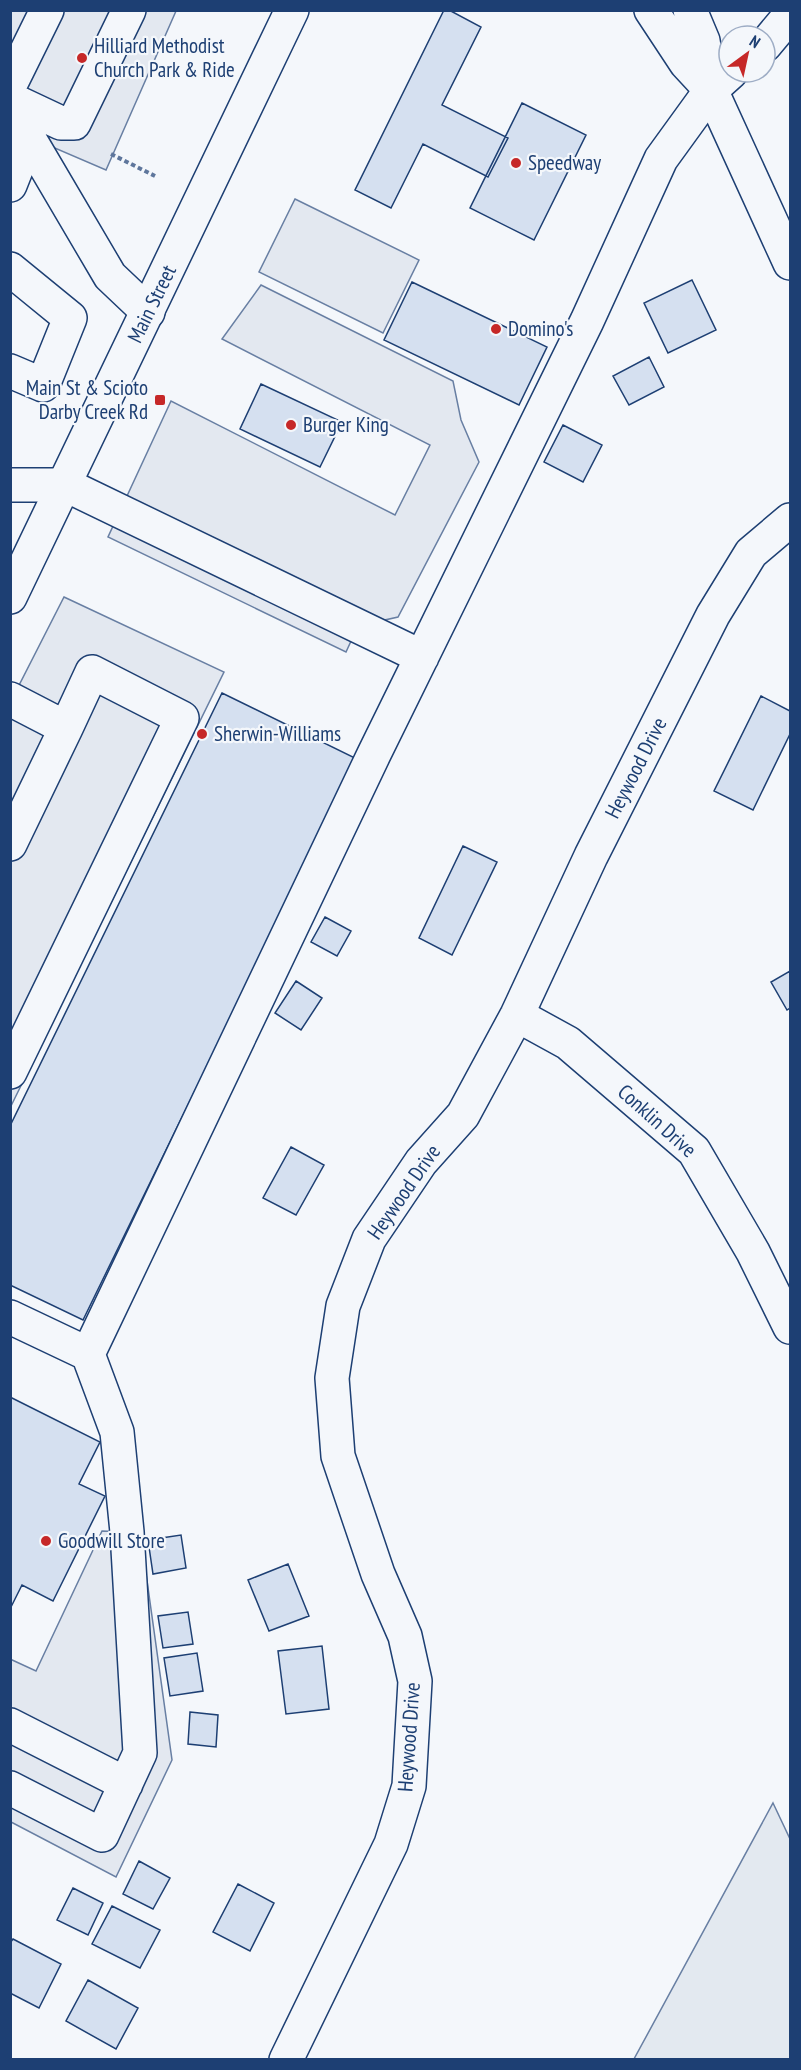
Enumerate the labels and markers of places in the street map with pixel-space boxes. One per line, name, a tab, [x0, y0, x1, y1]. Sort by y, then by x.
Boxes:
place label: Hilliard Methodist Church Park & Ride	[94, 32, 235, 83]
marker: Hilliard Methodist Church Park & Ride	[75, 51, 89, 65]
place label: Speedway	[528, 149, 601, 176]
marker: Speedway	[509, 156, 523, 170]
place label: Domino's	[508, 315, 573, 342]
marker: Domino's	[489, 322, 503, 336]
place label: Main St & Scioto Darby Creek Rd	[26, 374, 148, 425]
marker: Main St & Scioto Darby Creek Rd	[153, 393, 167, 407]
place label: Burger King	[303, 411, 389, 438]
marker: Burger King	[284, 418, 298, 432]
place label: Sherwin-Williams	[214, 720, 341, 747]
marker: Sherwin-Williams	[195, 727, 209, 741]
place label: Goodwill Store	[58, 1527, 165, 1554]
marker: Goodwill Store	[39, 1534, 53, 1548]

